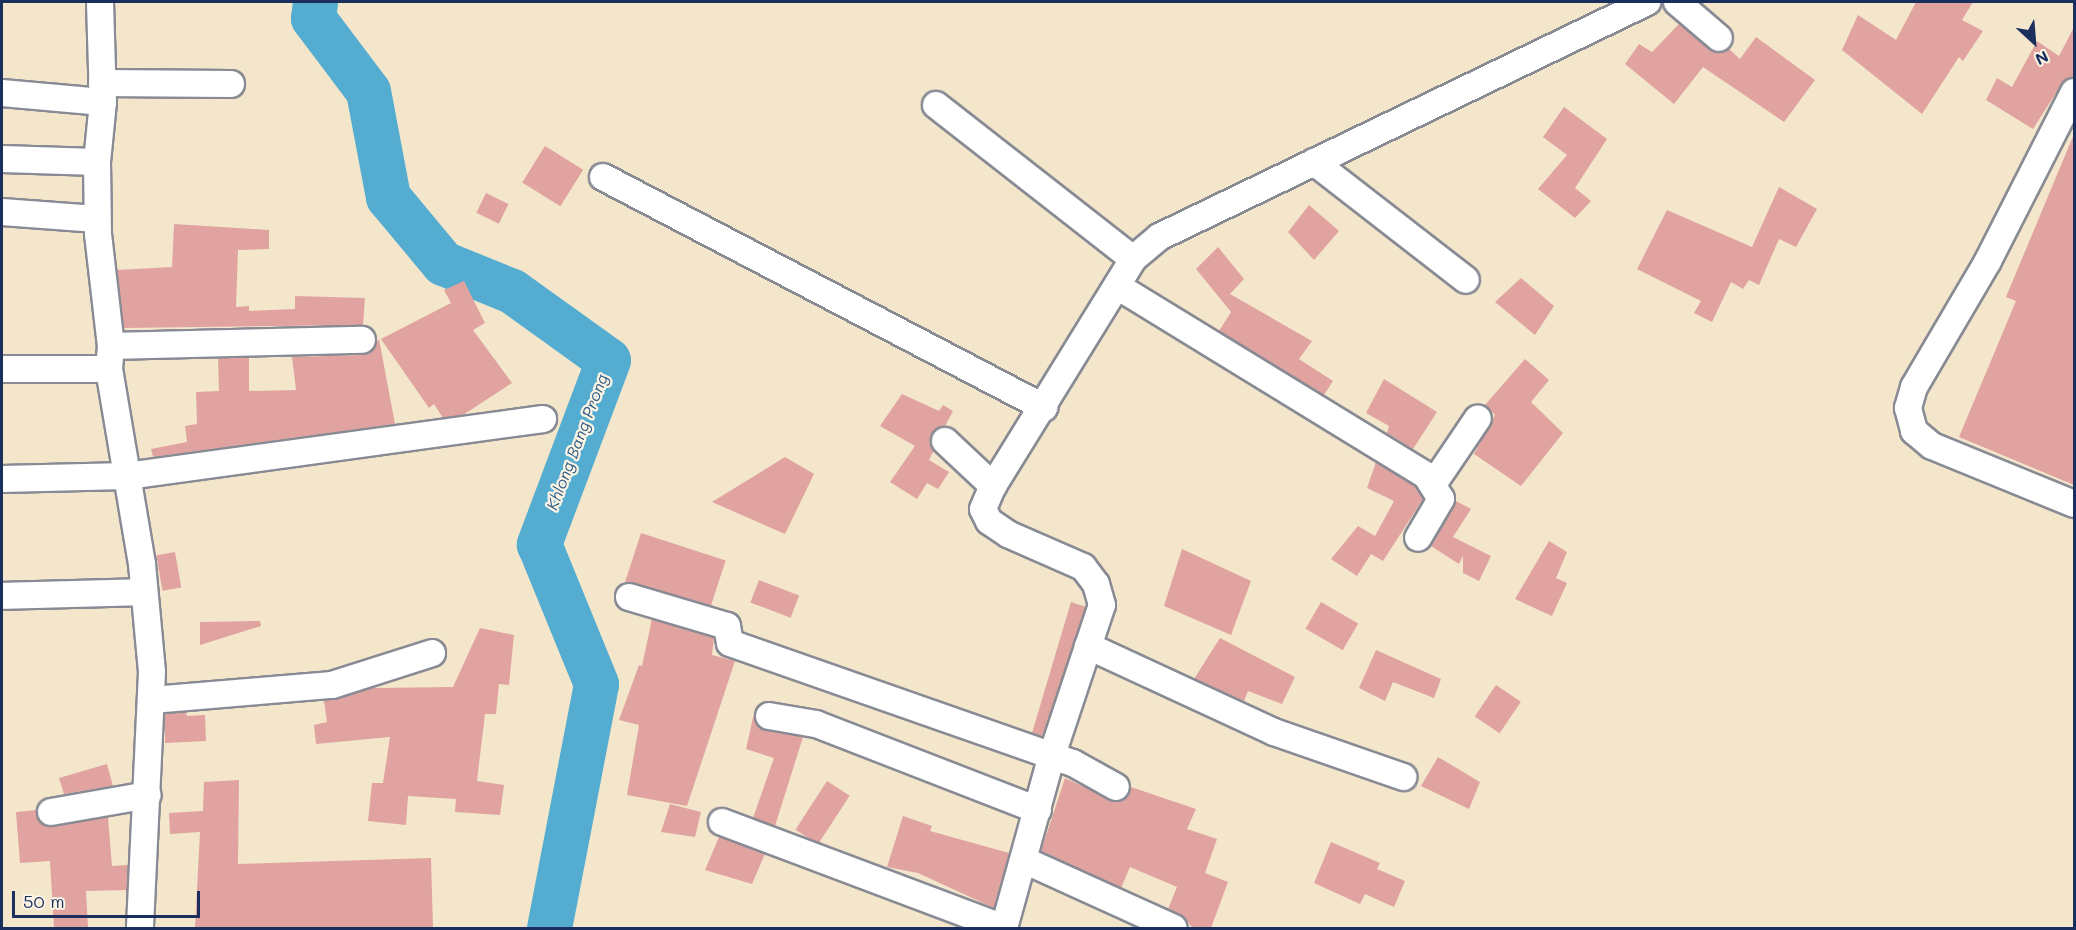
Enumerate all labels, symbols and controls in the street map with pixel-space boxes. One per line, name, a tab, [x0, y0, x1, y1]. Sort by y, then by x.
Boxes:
north arrow	[2004, 12, 2064, 72]
text: N	[2032, 47, 2052, 71]
water label: Khlong Bang Prong	[542, 371, 612, 513]
scale bar	[15, 879, 202, 917]
text: 50 m	[23, 889, 65, 913]

